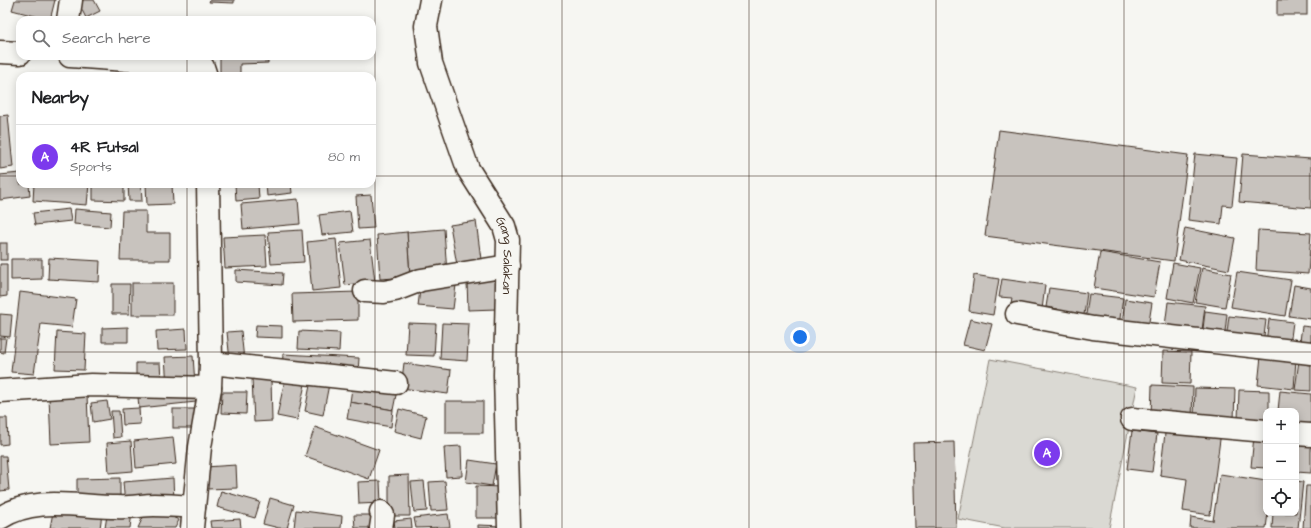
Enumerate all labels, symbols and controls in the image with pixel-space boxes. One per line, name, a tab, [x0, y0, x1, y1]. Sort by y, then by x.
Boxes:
search box	[16, 16, 376, 60]
icon: search	[30, 27, 52, 49]
text: Search here	[62, 28, 151, 49]
text: Nearby	[32, 86, 89, 110]
text: 4R Futsal	[70, 137, 139, 158]
text: A	[41, 148, 49, 166]
text: 80 m	[328, 148, 360, 166]
text: Sports	[70, 158, 112, 176]
street label: Gang Salakan	[491, 213, 517, 295]
your location	[790, 327, 810, 347]
map controls	[1263, 408, 1299, 516]
button: +	[1263, 408, 1299, 444]
pin: A	[1034, 438, 1060, 468]
button: −	[1263, 444, 1299, 480]
button: locate	[1263, 480, 1299, 516]

